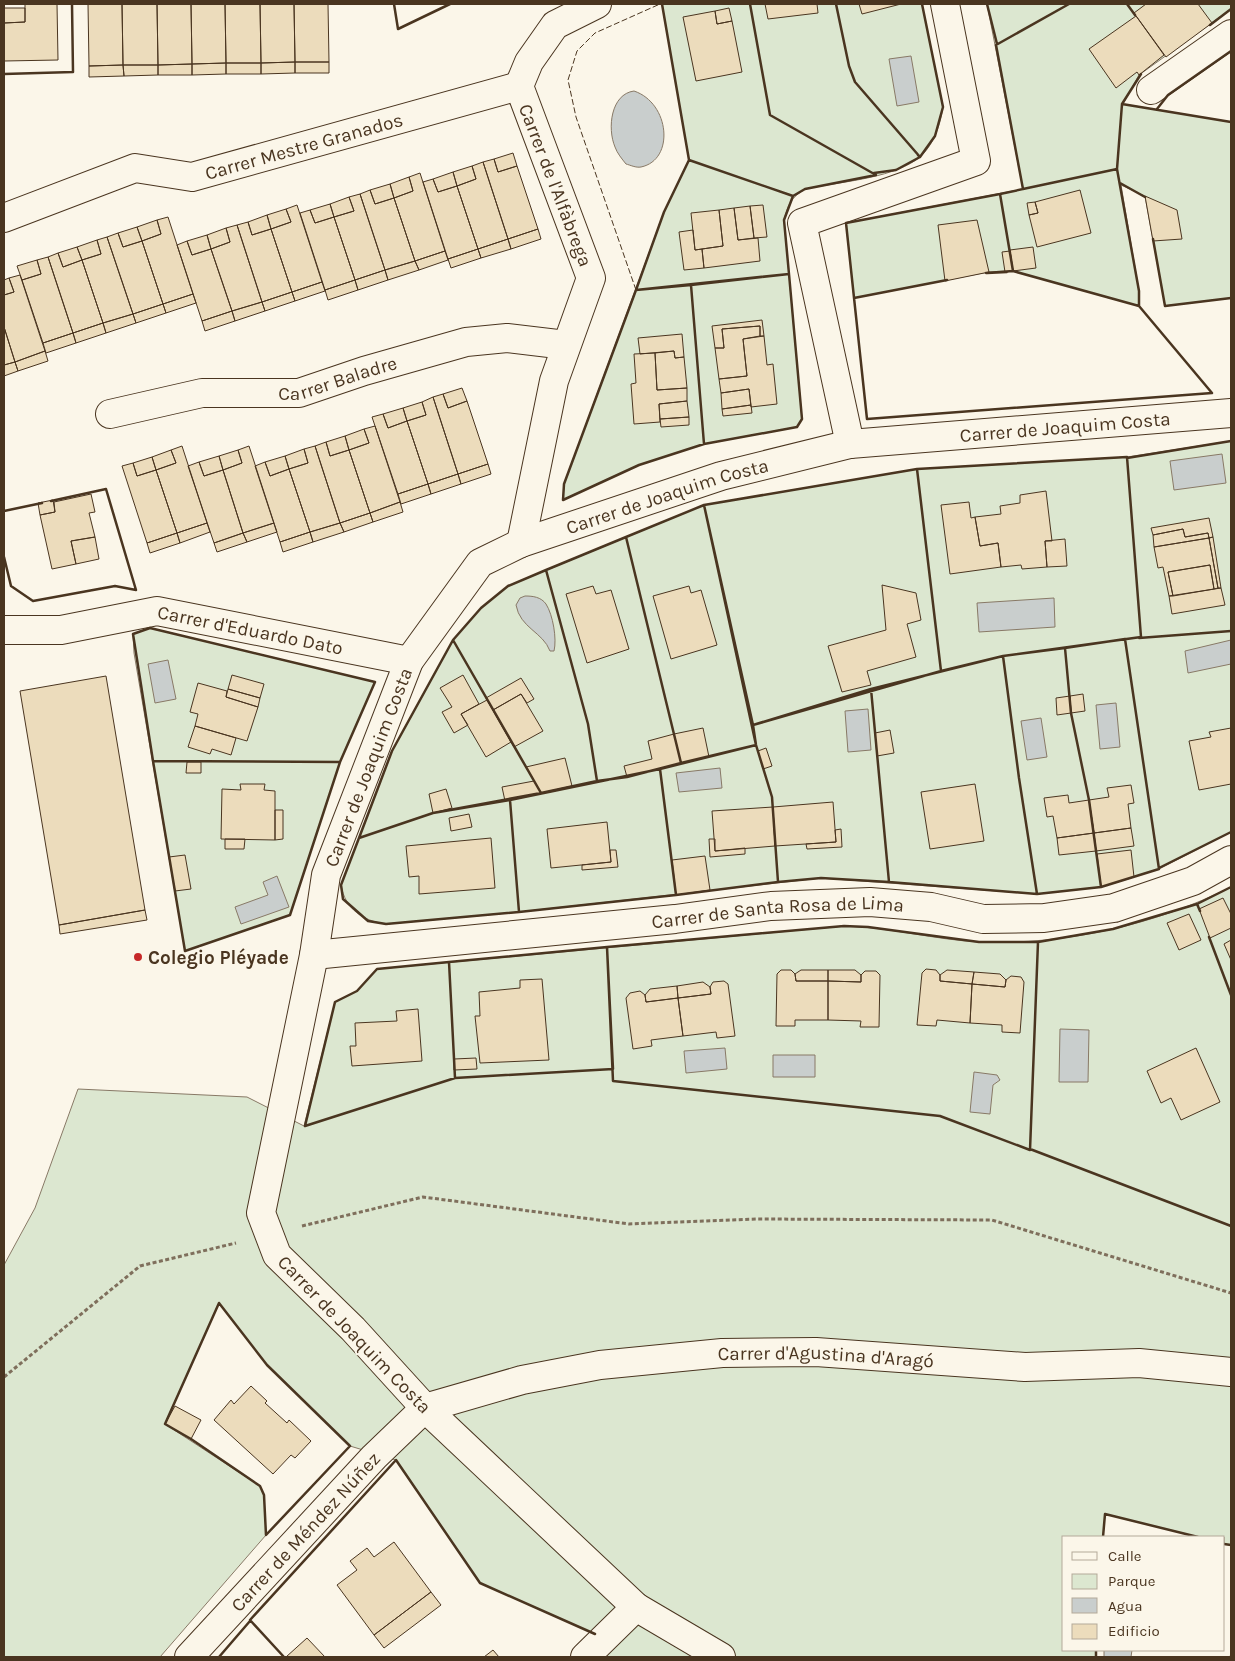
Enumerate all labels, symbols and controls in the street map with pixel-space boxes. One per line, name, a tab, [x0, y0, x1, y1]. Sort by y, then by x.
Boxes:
street label: Carrer de l'Alfàbrega	[514, 101, 596, 270]
street label: Carrer Mestre Granados	[203, 109, 405, 185]
street label: Carrer Baladre	[278, 352, 400, 405]
street label: Carrer de Joaquim Costa	[959, 408, 1171, 447]
street label: Carrer de Joaquim Costa	[563, 455, 771, 539]
street label: Carrer d'Eduardo Dato	[156, 601, 345, 660]
street label: Carrer de Joaquim Costa	[320, 665, 417, 870]
street label: Carrer de Santa Rosa de Lima	[651, 892, 905, 933]
place label: Colegio Pléyade	[148, 947, 289, 969]
marker: Colegio Pléyade	[132, 951, 144, 963]
street label: Carrer de Joaquim Costa	[273, 1251, 436, 1418]
street label: Carrer d'Agustina d'Aragó	[717, 1342, 935, 1372]
street label: Carrer de Méndez Núñez	[227, 1448, 385, 1616]
legend	[1062, 1536, 1225, 1651]
text: Calle	[1108, 1547, 1142, 1565]
text: Parque	[1108, 1572, 1156, 1590]
text: Agua	[1108, 1597, 1142, 1615]
text: Edificio	[1108, 1622, 1160, 1640]

